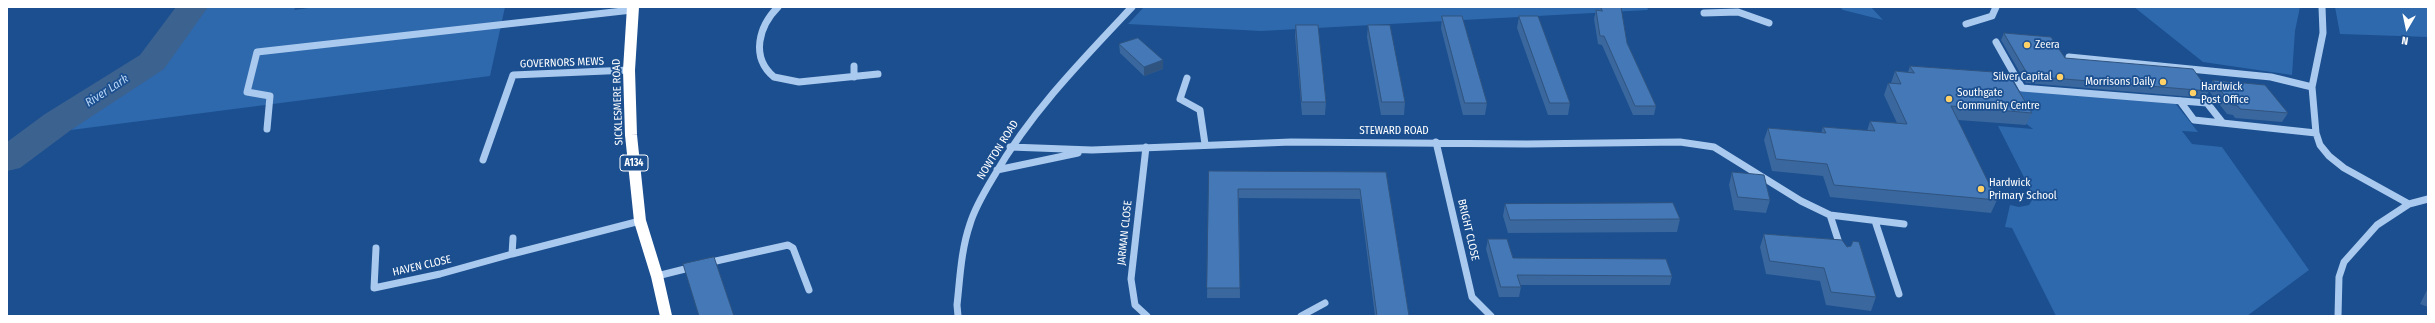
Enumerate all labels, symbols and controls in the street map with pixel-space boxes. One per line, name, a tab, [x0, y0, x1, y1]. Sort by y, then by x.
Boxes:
north arrow	[2387, 8, 2427, 48]
text: N	[2401, 33, 2409, 47]
place label: Zeera	[2035, 38, 2060, 52]
marker: Zeera	[2022, 40, 2032, 50]
street label: GOVERNORS MEWS	[520, 55, 604, 71]
street label: SICKLESMERE ROAD	[610, 58, 626, 146]
place label: Silver Capital	[1993, 70, 2052, 84]
water label: River Lark	[83, 72, 131, 110]
marker: Silver Capital	[2055, 72, 2065, 82]
place label: Morrisons Daily	[2085, 75, 2155, 89]
marker: Morrisons Daily	[2158, 77, 2168, 87]
place label: Hardwick Post Office	[2201, 80, 2249, 106]
place label: Southgate Community Centre	[1957, 86, 2040, 112]
marker: Hardwick Post Office	[2188, 88, 2198, 98]
marker: Southgate Community Centre	[1944, 94, 1954, 104]
street label: NOWTON ROAD	[974, 118, 1022, 182]
street label: STEWARD ROAD	[1359, 124, 1429, 138]
road number: A134	[620, 155, 648, 171]
place label: Hardwick Primary School	[1989, 176, 2057, 202]
marker: Hardwick Primary School	[1976, 184, 1986, 194]
street label: BRIGHT CLOSE	[1454, 198, 1482, 262]
street label: JARMAN CLOSE	[1115, 200, 1135, 266]
street label: HAVEN CLOSE	[391, 253, 453, 279]

